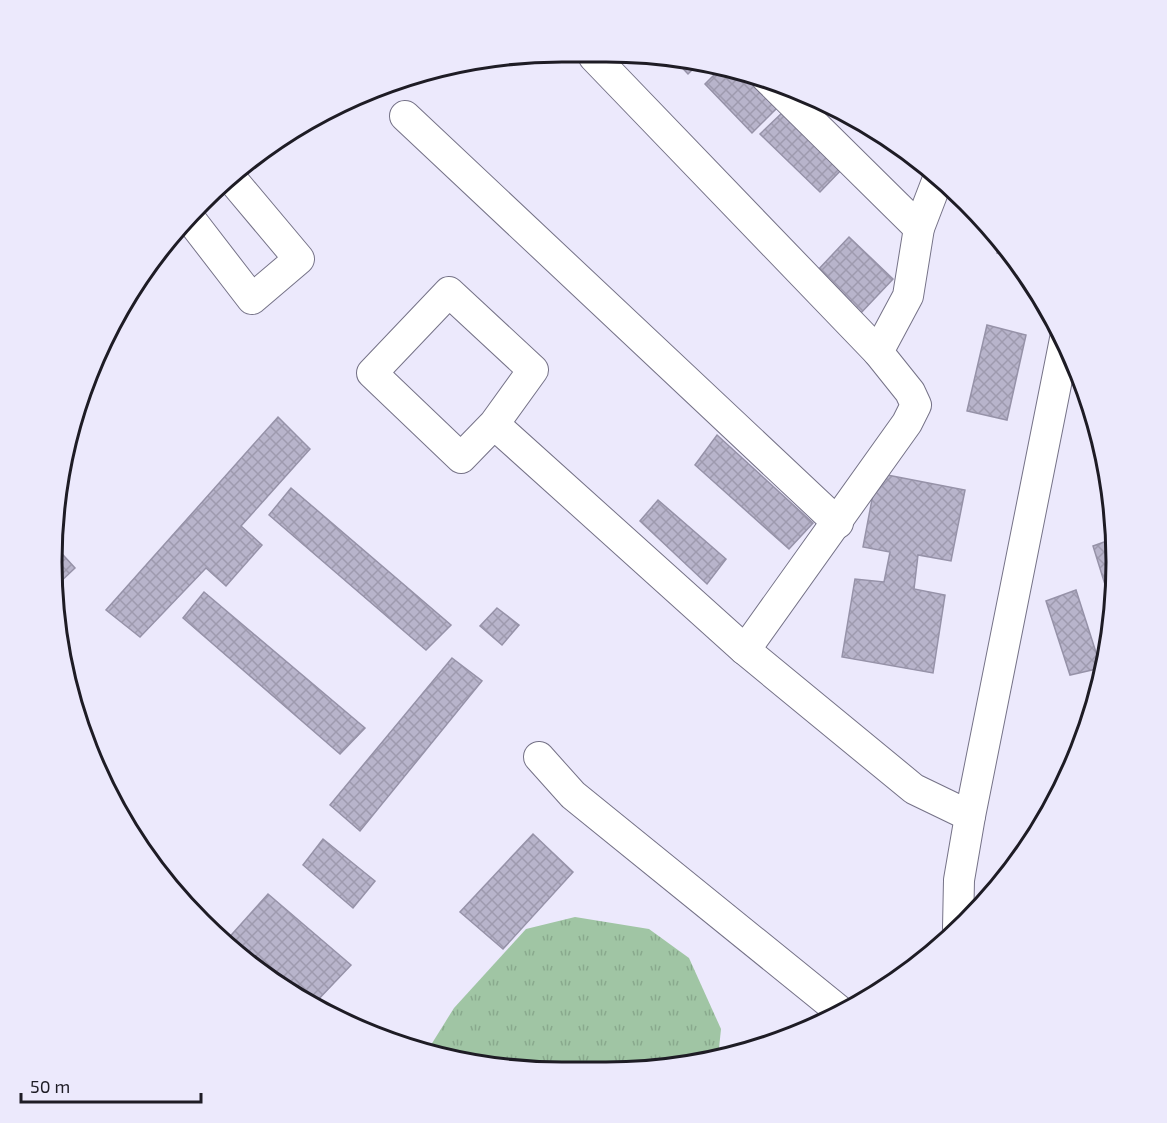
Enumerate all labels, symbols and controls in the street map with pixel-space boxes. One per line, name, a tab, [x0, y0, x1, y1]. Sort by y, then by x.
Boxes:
scale bar	[21, 1066, 201, 1104]
text: 50 m	[30, 1075, 70, 1097]

